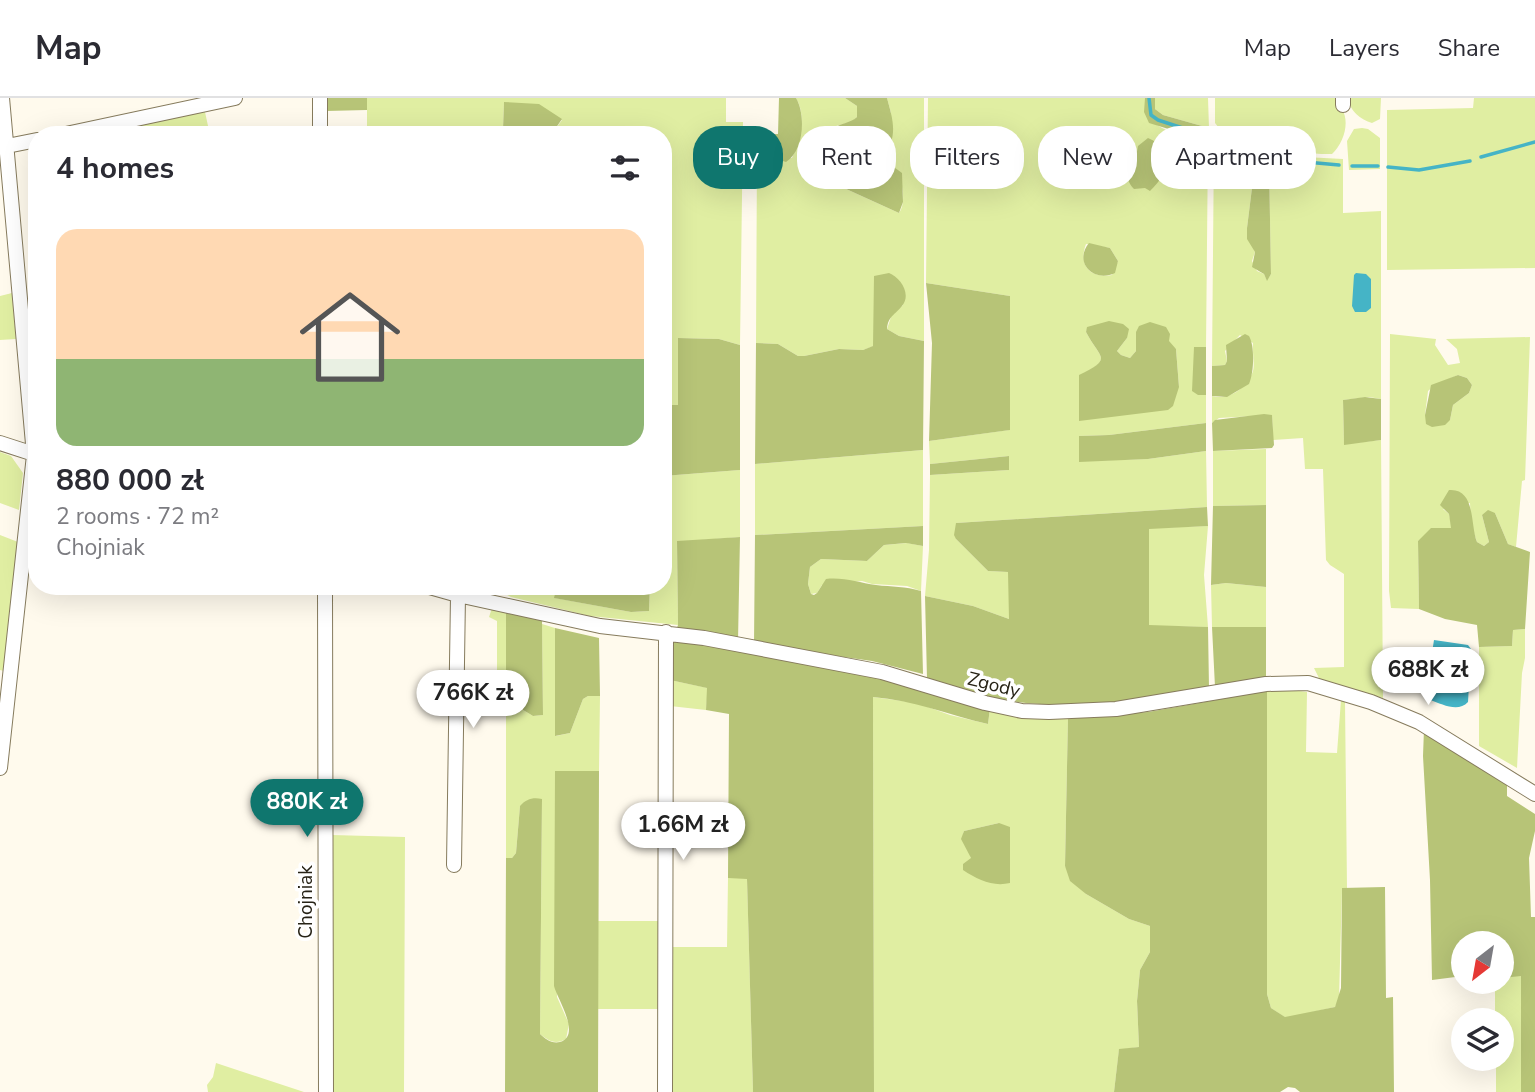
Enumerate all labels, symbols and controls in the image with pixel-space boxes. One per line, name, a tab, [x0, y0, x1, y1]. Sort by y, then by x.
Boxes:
text: Map	[35, 26, 102, 71]
text: Map	[1244, 32, 1291, 64]
text: Layers	[1329, 32, 1400, 64]
text: Share	[1438, 32, 1500, 64]
chip: Buy	[693, 126, 783, 189]
chip: Rent	[797, 126, 896, 189]
chip: Filters	[910, 126, 1024, 189]
chip: New	[1038, 126, 1137, 189]
chip: Apartment	[1151, 126, 1316, 189]
text: 4 homes	[56, 148, 174, 189]
icon: filters	[606, 149, 644, 187]
icon: home	[287, 274, 413, 400]
text: 880 000 zł	[56, 460, 204, 501]
text: 2 rooms · 72 m²	[56, 501, 219, 532]
text: Chojniak	[56, 532, 145, 563]
pin: 688K zł	[1363, 648, 1493, 707]
text: 688K zł	[1387, 654, 1469, 685]
street label: Zgody	[965, 666, 1023, 704]
pin: 766K zł	[408, 670, 538, 730]
text: 766K zł	[432, 677, 514, 708]
pin: 880K zł	[242, 780, 372, 839]
text: 880K zł	[266, 786, 348, 817]
pin: 1.66M zł	[611, 802, 755, 862]
text: 1.66M zł	[637, 809, 729, 840]
street label: Chojniak	[293, 865, 319, 939]
north arrow	[1451, 931, 1514, 994]
map controls	[1451, 931, 1514, 1071]
button: layers	[1451, 1008, 1514, 1071]

